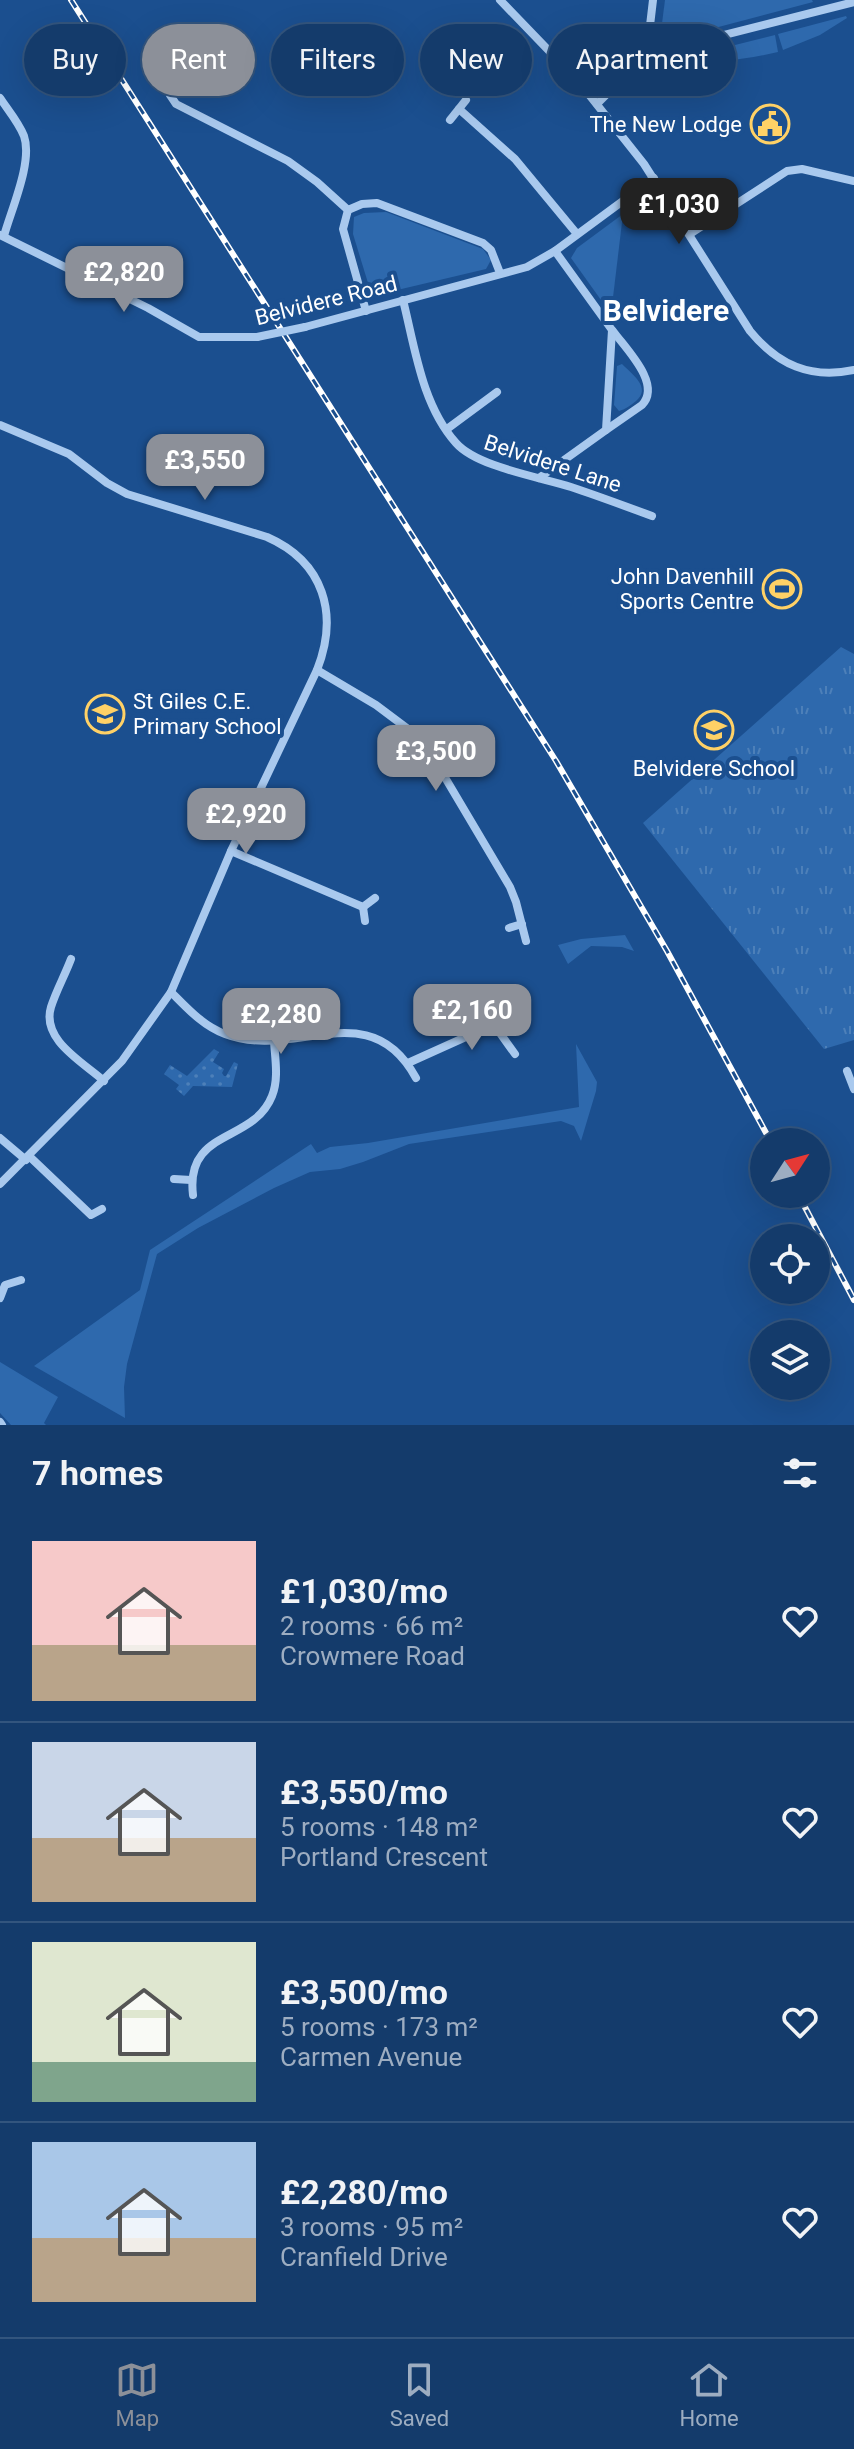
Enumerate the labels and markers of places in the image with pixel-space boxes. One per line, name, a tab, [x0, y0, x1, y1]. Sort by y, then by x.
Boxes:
public building icon: The New Lodge	[749, 103, 791, 145]
place label: The New Lodge	[589, 112, 742, 137]
pin: £1,030	[614, 178, 744, 246]
pin: £2,820	[59, 246, 189, 314]
pin: £3,550	[140, 434, 270, 502]
place label: John Davenhill Sports Centre	[611, 564, 754, 614]
sports icon: John Davenhill Sports Centre	[761, 568, 803, 610]
place label: St Giles C.E. Primary School	[133, 689, 282, 739]
school or university icon: St Giles C.E. Primary School	[84, 693, 126, 735]
school or university icon: Belvidere School	[693, 709, 735, 751]
pin: £3,500	[371, 725, 501, 793]
place label: Belvidere School	[633, 756, 795, 781]
pin: £2,920	[181, 788, 311, 856]
pin: £2,160	[407, 984, 537, 1052]
pin: £2,280	[216, 988, 346, 1056]

